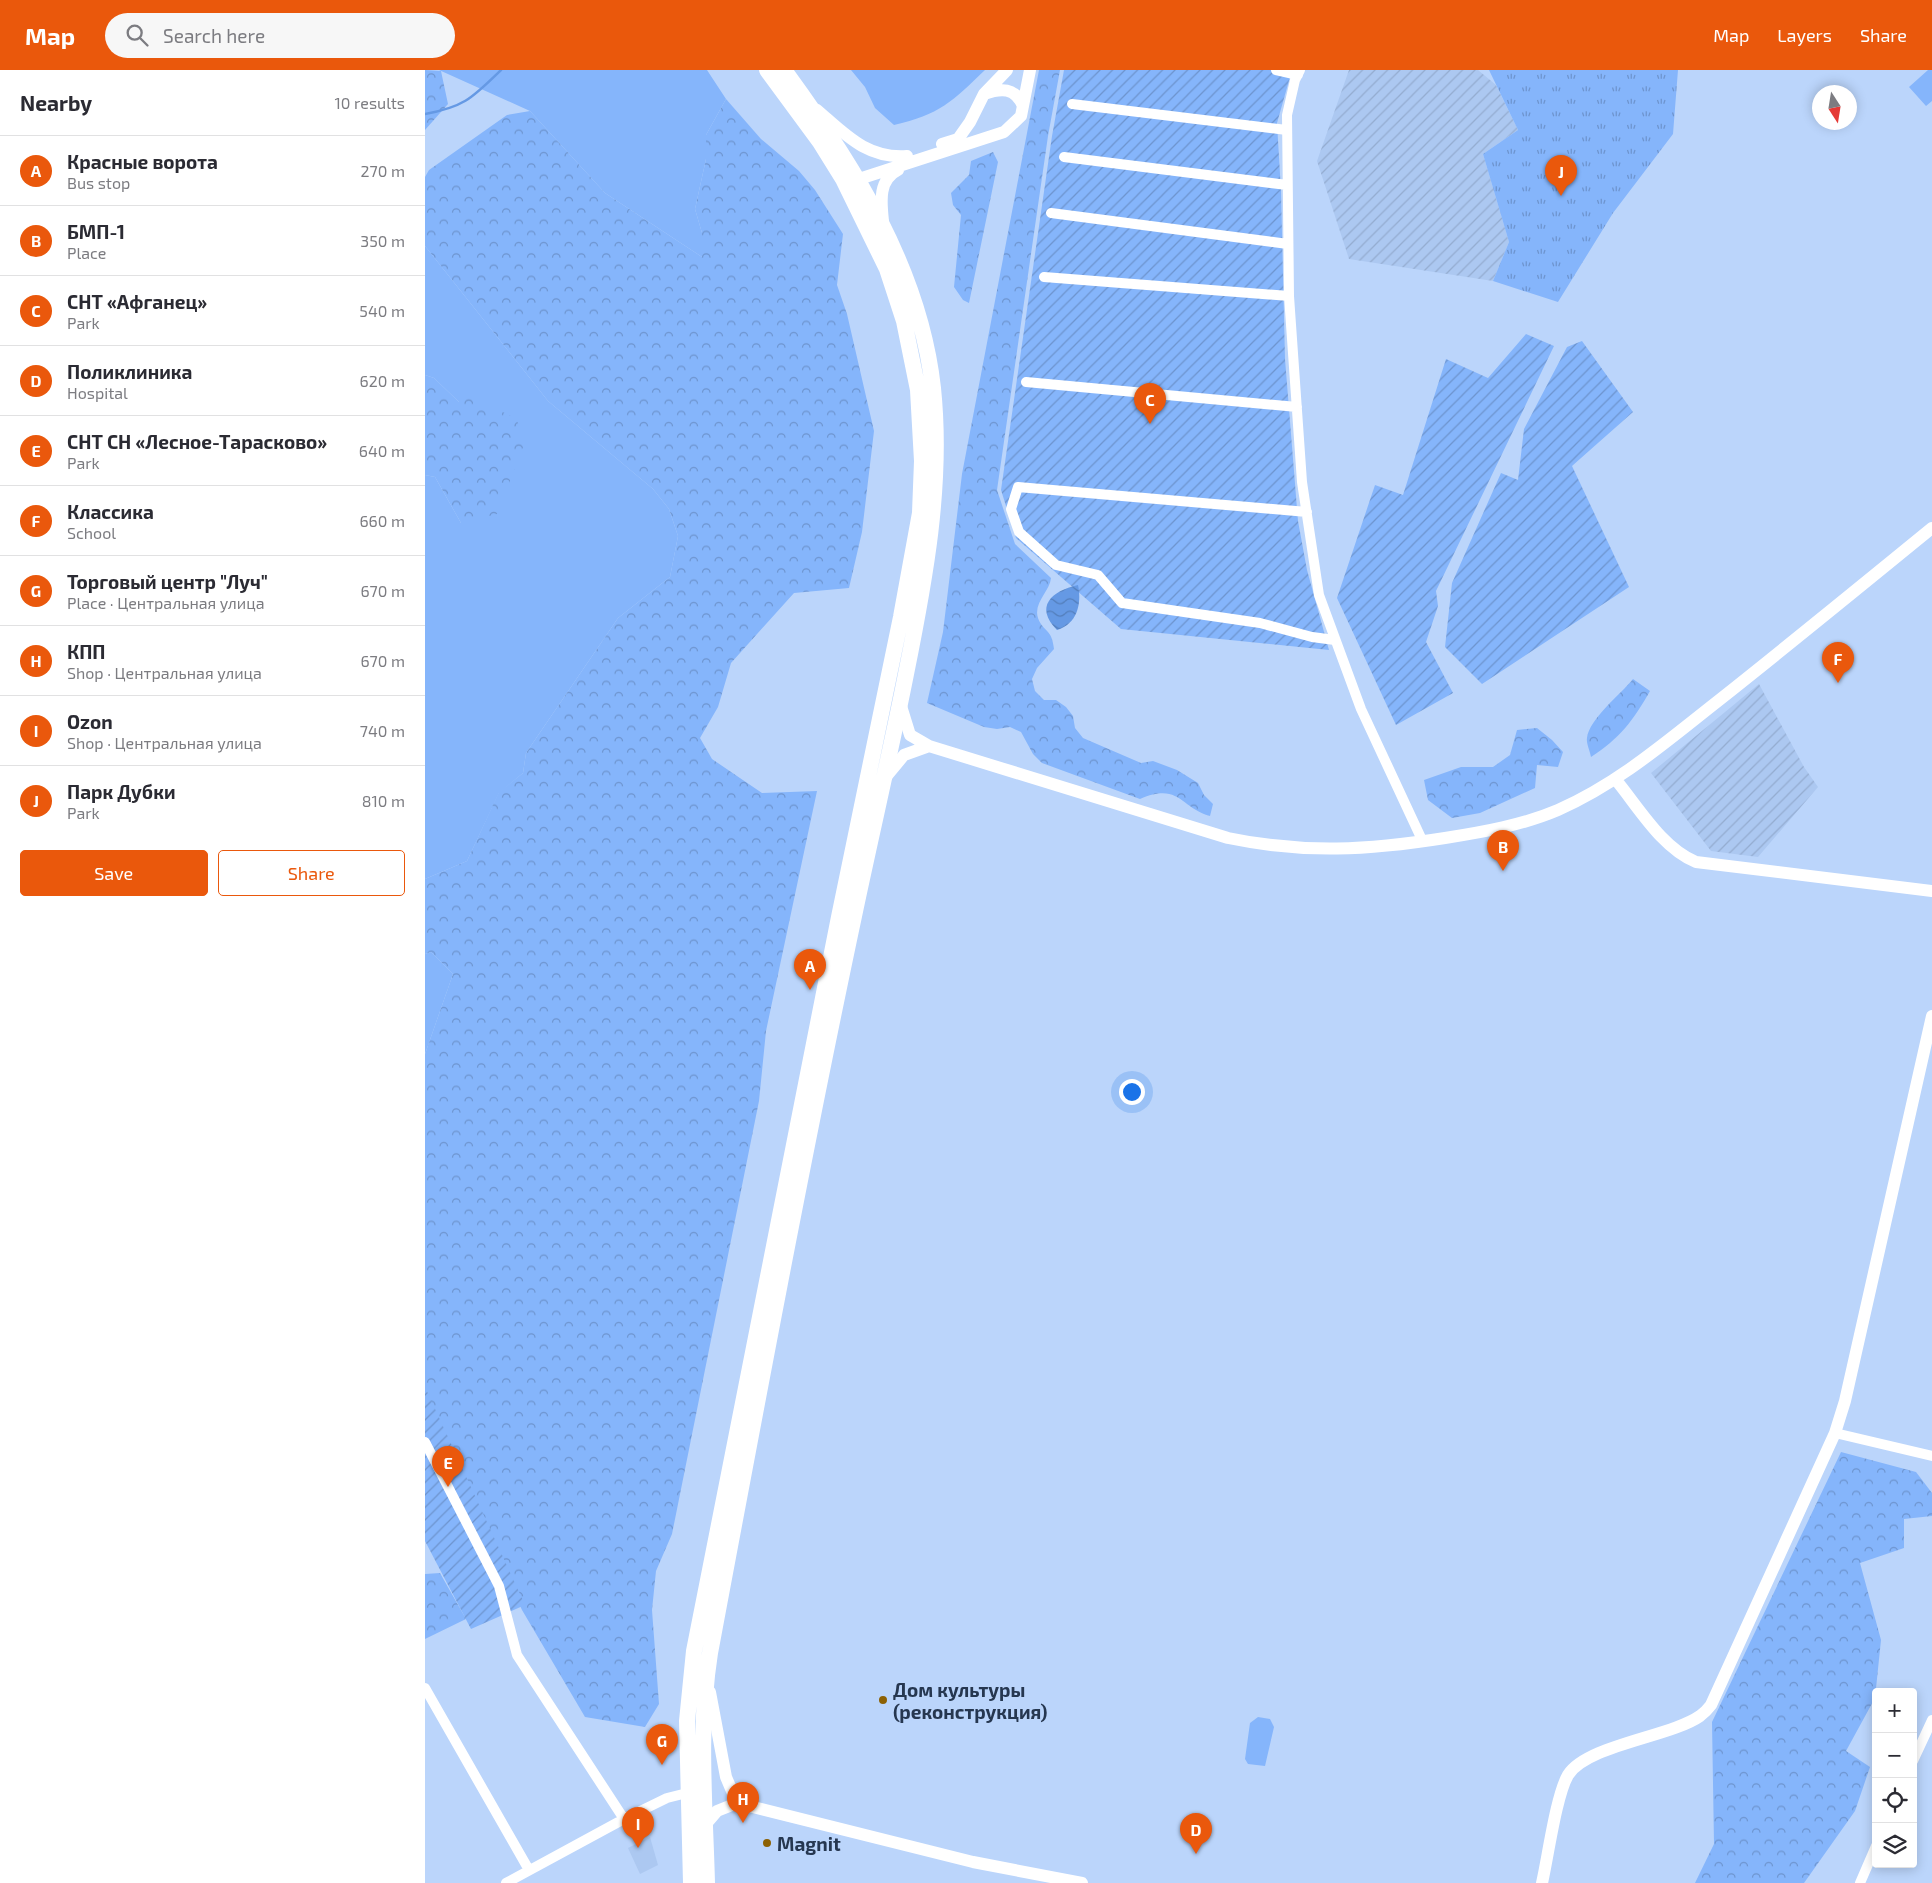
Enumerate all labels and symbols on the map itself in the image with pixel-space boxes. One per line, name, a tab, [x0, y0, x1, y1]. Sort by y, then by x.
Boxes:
north arrow	[1812, 85, 1857, 130]
pin: J	[1545, 155, 1577, 196]
pin: C	[1134, 383, 1166, 424]
pin: F	[1822, 642, 1854, 683]
pin: B	[1487, 830, 1519, 871]
pin: A	[794, 949, 826, 990]
your location	[1119, 1079, 1145, 1105]
pin: E	[432, 1446, 464, 1487]
place label: Дом культуры (реконструкция)	[893, 1678, 1048, 1723]
marker: Дом культуры (реконструкция)	[877, 1694, 889, 1706]
pin: G	[646, 1724, 678, 1765]
pin: H	[727, 1782, 759, 1823]
pin: I	[622, 1807, 654, 1848]
pin: D	[1180, 1813, 1212, 1854]
place label: Magnit	[777, 1832, 841, 1855]
marker: Magnit	[761, 1837, 773, 1849]

